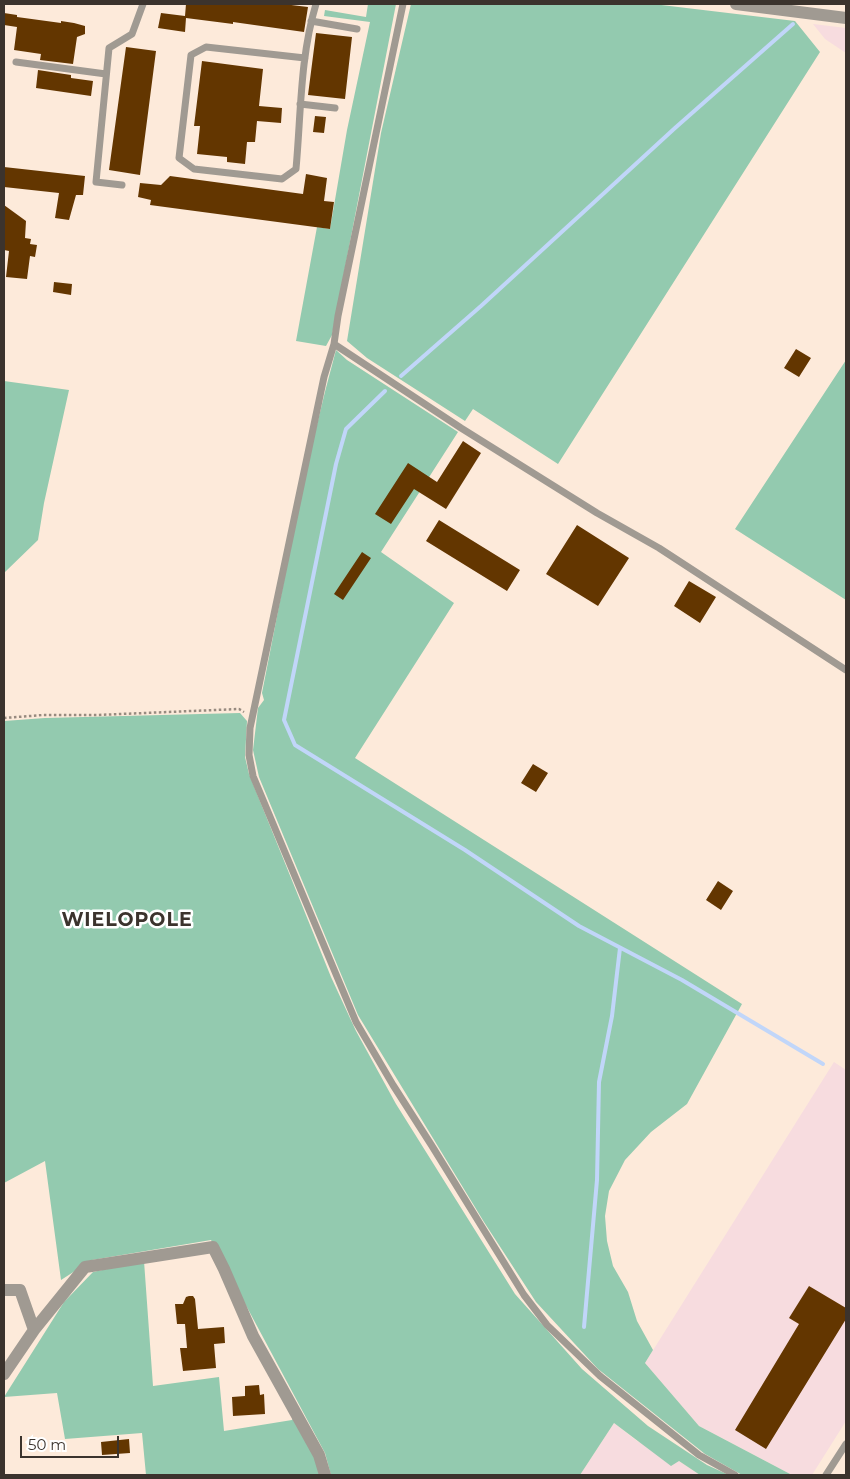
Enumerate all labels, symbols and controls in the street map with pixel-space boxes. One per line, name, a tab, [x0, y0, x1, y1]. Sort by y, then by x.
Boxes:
district label: WIELOPOLE	[60, 909, 194, 931]
scale bar	[22, 1426, 121, 1458]
text: 50 m	[28, 1435, 66, 1454]

